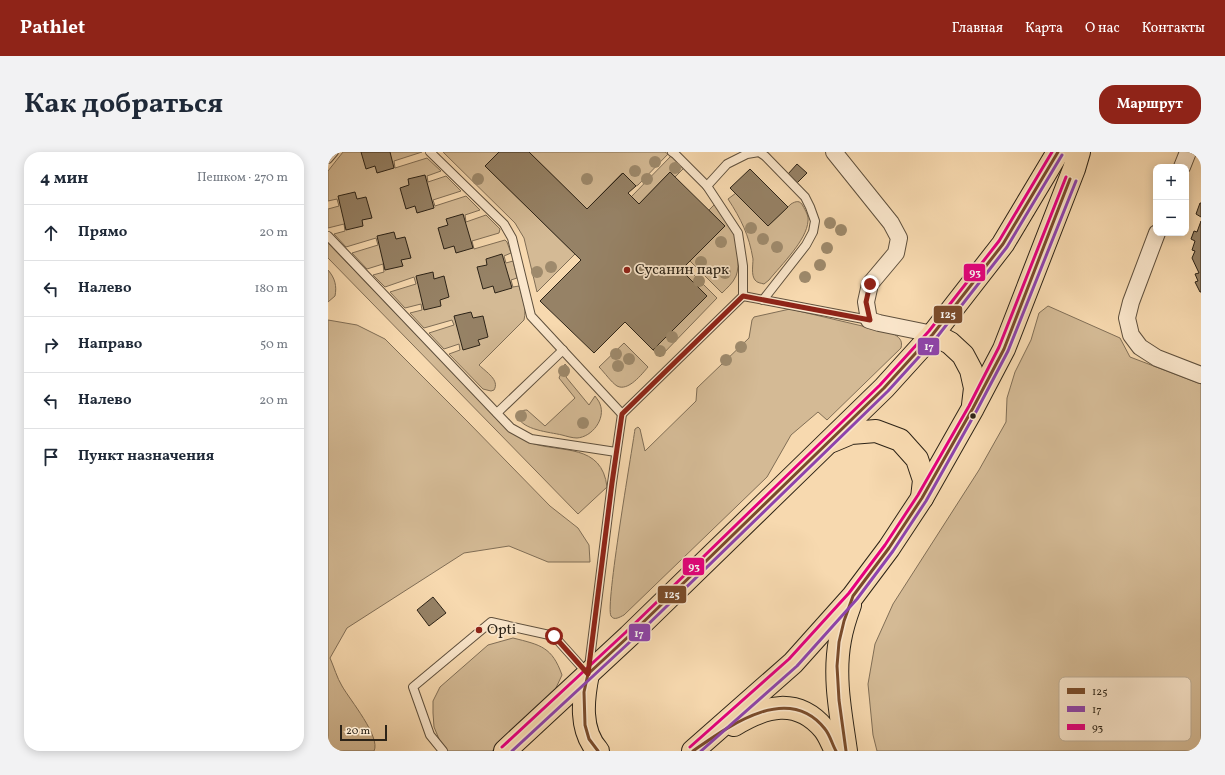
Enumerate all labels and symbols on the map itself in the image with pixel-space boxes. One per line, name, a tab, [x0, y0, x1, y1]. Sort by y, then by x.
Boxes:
place label: Сусанин парк	[635, 260, 729, 281]
line badge: 93	[963, 263, 986, 282]
marker: Сусанин парк	[622, 265, 632, 275]
text: 93	[969, 266, 981, 281]
route end	[861, 275, 879, 293]
line badge: 125	[933, 305, 963, 324]
text: 125	[940, 308, 956, 323]
line badge: 17	[917, 337, 940, 356]
text: 17	[924, 340, 934, 355]
unlabelled marker	[968, 411, 978, 421]
line badge: 93	[682, 557, 705, 576]
text: 93	[688, 560, 700, 575]
line badge: 125	[657, 585, 687, 604]
text: 125	[664, 588, 680, 603]
place label: Opti	[487, 620, 516, 641]
line badge: 17	[628, 623, 651, 642]
marker: Opti	[474, 625, 484, 635]
route start	[545, 627, 563, 645]
text: 17	[634, 627, 644, 642]
legend	[1059, 677, 1191, 741]
text: 125	[1092, 685, 1107, 700]
text: 17	[1092, 703, 1102, 718]
text: 93	[1092, 721, 1103, 736]
scale bar	[340, 723, 387, 742]

